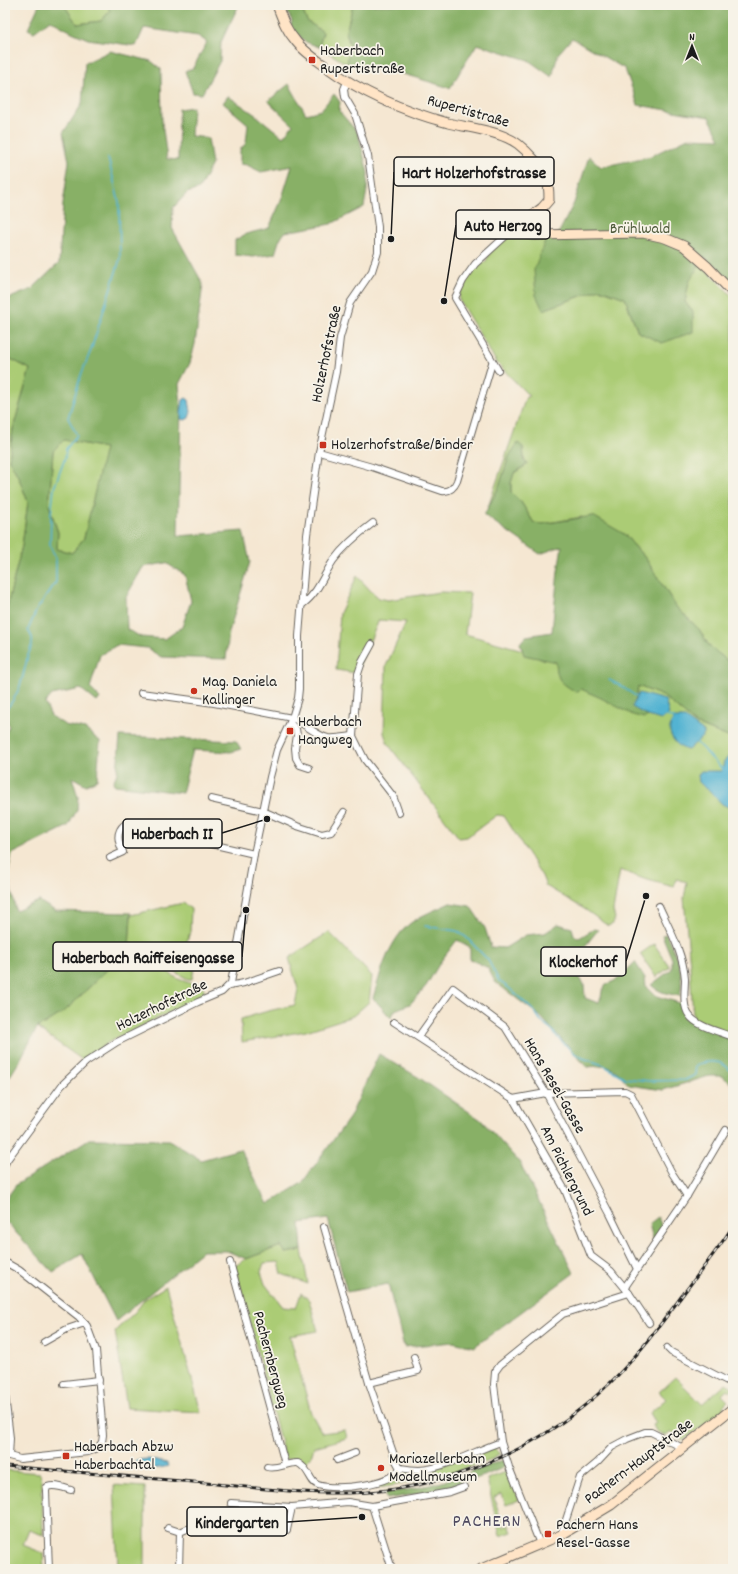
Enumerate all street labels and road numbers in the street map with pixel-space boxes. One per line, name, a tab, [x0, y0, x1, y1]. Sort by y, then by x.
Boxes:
street label: Rupertistraße	[424, 89, 512, 135]
street label: Holzerhofstraße	[305, 303, 349, 405]
street label: Holzerhofstraße	[112, 974, 212, 1038]
street label: Hans Resel-Gasse	[517, 1034, 591, 1138]
street label: Am Pichlergrund	[533, 1122, 599, 1220]
street label: Pachernbergweg	[246, 1309, 294, 1411]
street label: Pachern-Hauptstraße	[580, 1413, 698, 1511]

